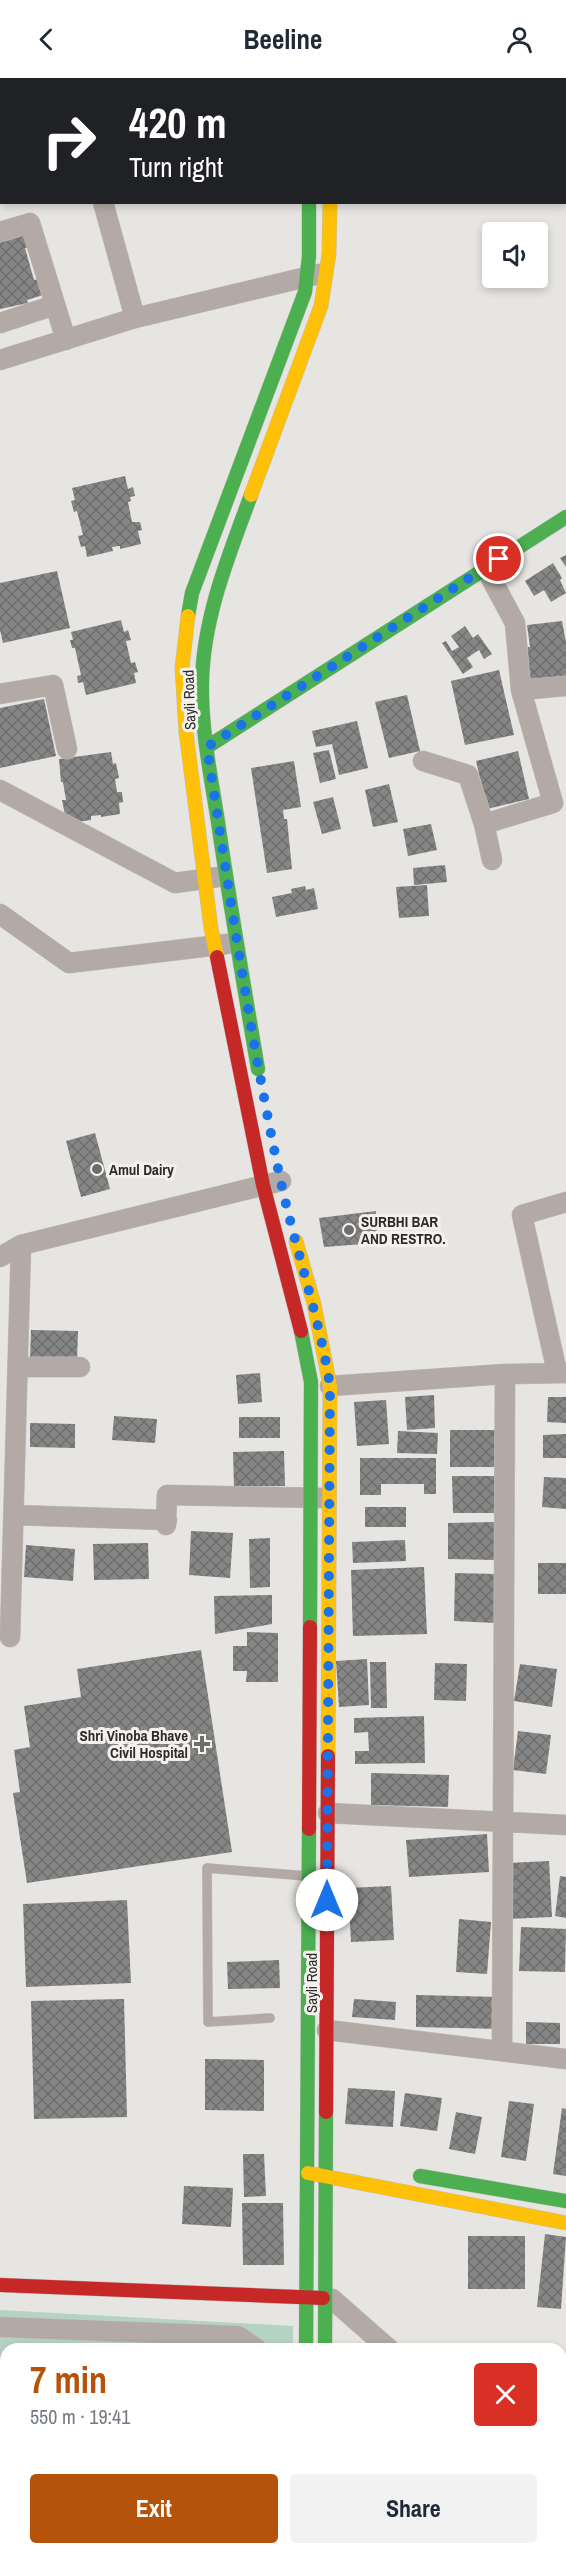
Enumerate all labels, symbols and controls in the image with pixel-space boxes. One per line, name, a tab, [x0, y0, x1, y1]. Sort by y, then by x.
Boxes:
text: Beeline	[244, 21, 322, 57]
icon: back	[30, 23, 63, 56]
icon: person	[503, 23, 536, 56]
text: 420 m	[129, 95, 227, 151]
icon: right	[30, 102, 108, 180]
text: Turn right	[129, 149, 223, 185]
map controls	[482, 222, 548, 288]
button: sound	[482, 222, 548, 288]
pin	[473, 533, 524, 584]
icon: arrive	[482, 542, 515, 575]
street label: Sayli Road	[177, 670, 201, 730]
place label: Amul Dairy	[109, 1159, 174, 1180]
marker: Amul Dairy	[90, 1162, 104, 1176]
place label: SURBHI BAR AND RESTRO.	[361, 1211, 446, 1249]
marker: SURBHI BAR AND RESTRO.	[342, 1223, 356, 1237]
place label: Shri Vinoba Bhave Civil Hospital	[80, 1725, 188, 1763]
marker: Shri Vinoba Bhave Civil Hospital	[193, 1735, 211, 1753]
position arrow	[295, 1868, 359, 1932]
street label: Sayli Road	[301, 1953, 322, 2013]
text: 7 min	[30, 2356, 107, 2404]
button: close	[474, 2363, 537, 2426]
text: 550 m · 19:41	[30, 2403, 130, 2430]
button: Exit	[30, 2474, 278, 2543]
button: Share	[290, 2474, 537, 2543]

